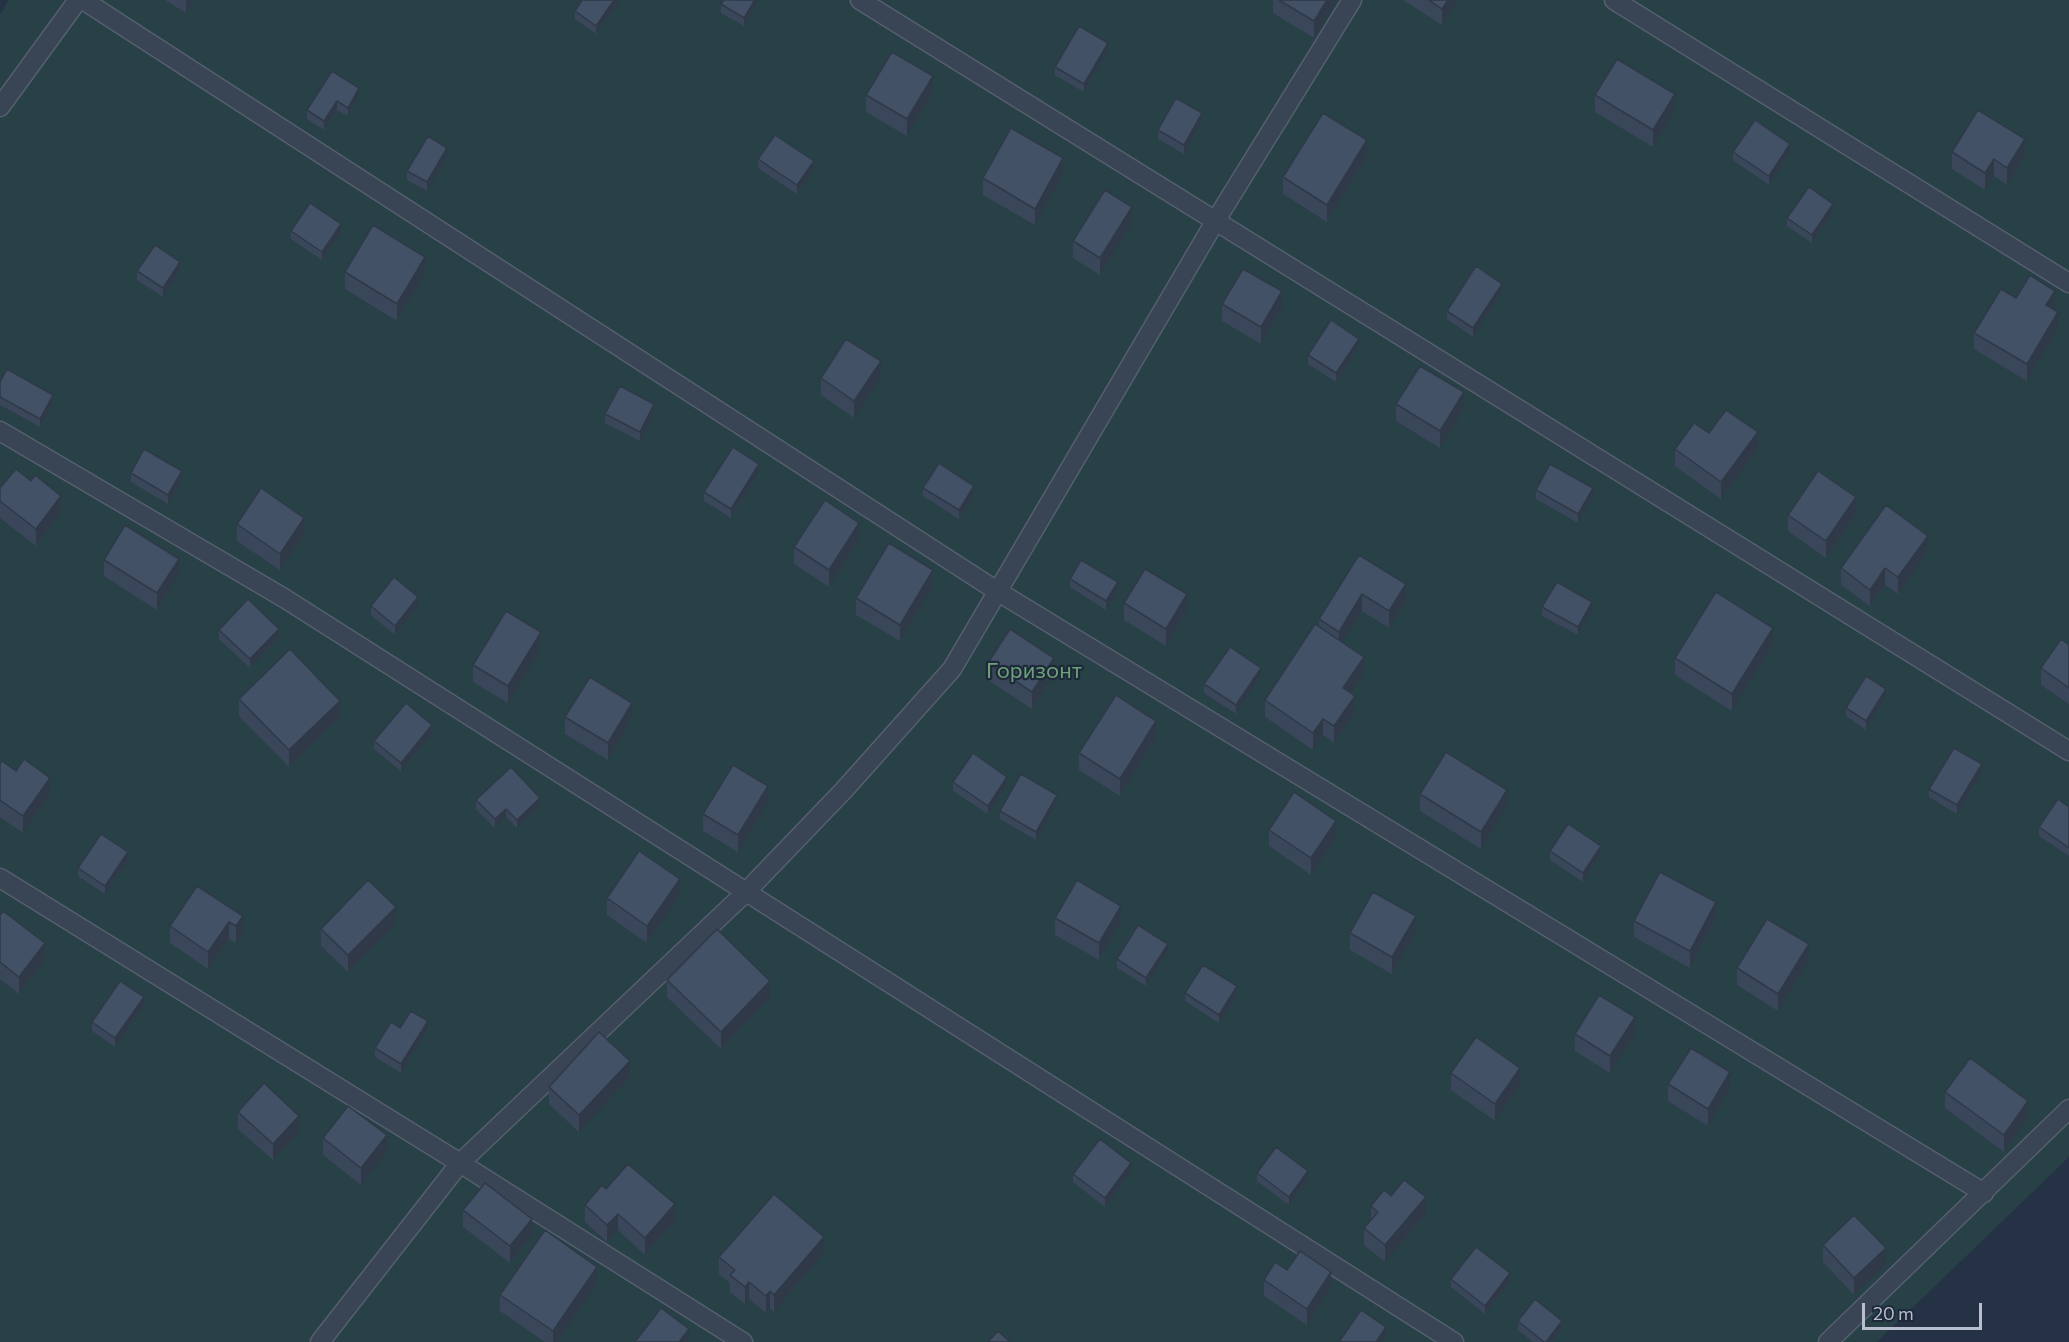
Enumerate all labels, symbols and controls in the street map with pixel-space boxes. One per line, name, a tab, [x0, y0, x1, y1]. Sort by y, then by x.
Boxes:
park label: Горизонт	[986, 658, 1082, 684]
scale bar	[1865, 1291, 1985, 1329]
text: 20 m	[1873, 1302, 1914, 1324]

